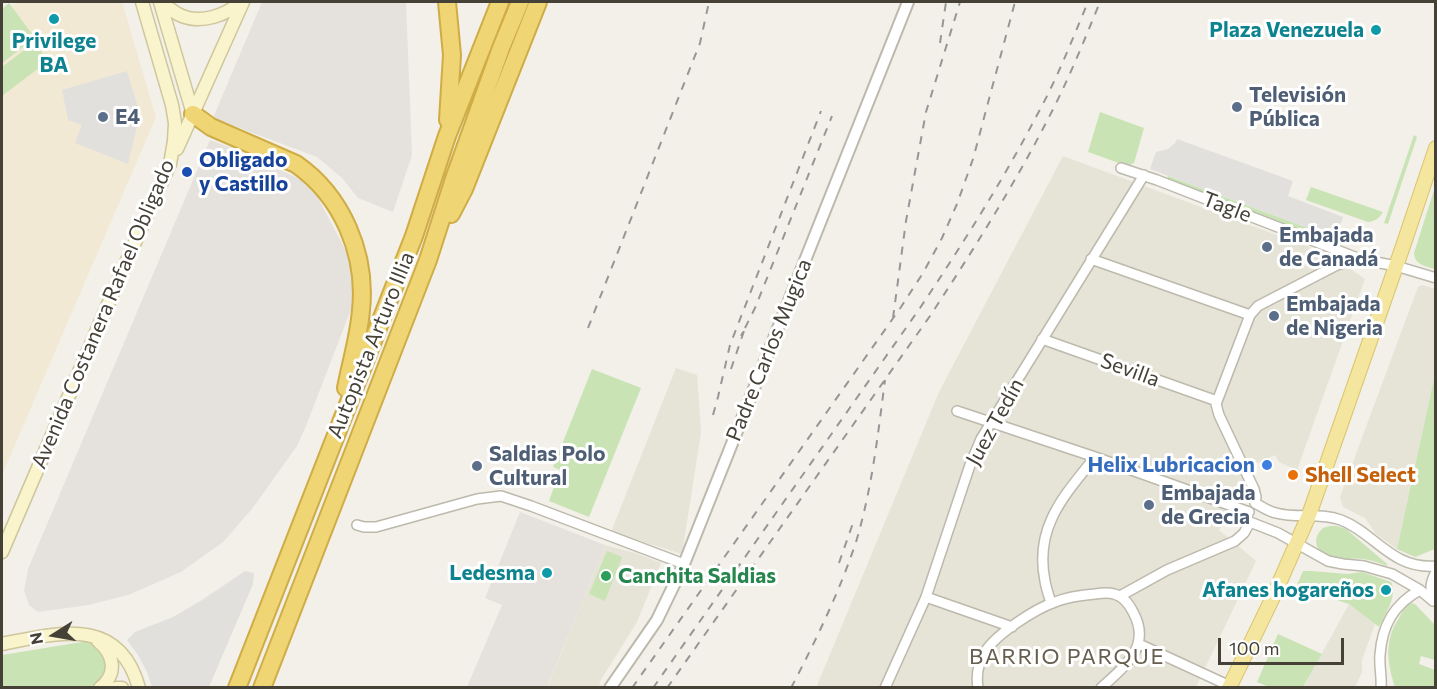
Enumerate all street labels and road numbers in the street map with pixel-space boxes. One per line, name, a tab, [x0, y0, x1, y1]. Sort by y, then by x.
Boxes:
street label: Avenida Costanera Rafael Obligado	[26, 156, 180, 472]
street label: Tagle	[1199, 186, 1255, 228]
street label: Autopista Arturo Illia	[322, 248, 420, 442]
street label: Padre Carlos Mugica	[721, 255, 817, 445]
street label: Sevilla	[1097, 348, 1163, 392]
street label: Juez Tedín	[961, 374, 1029, 470]

